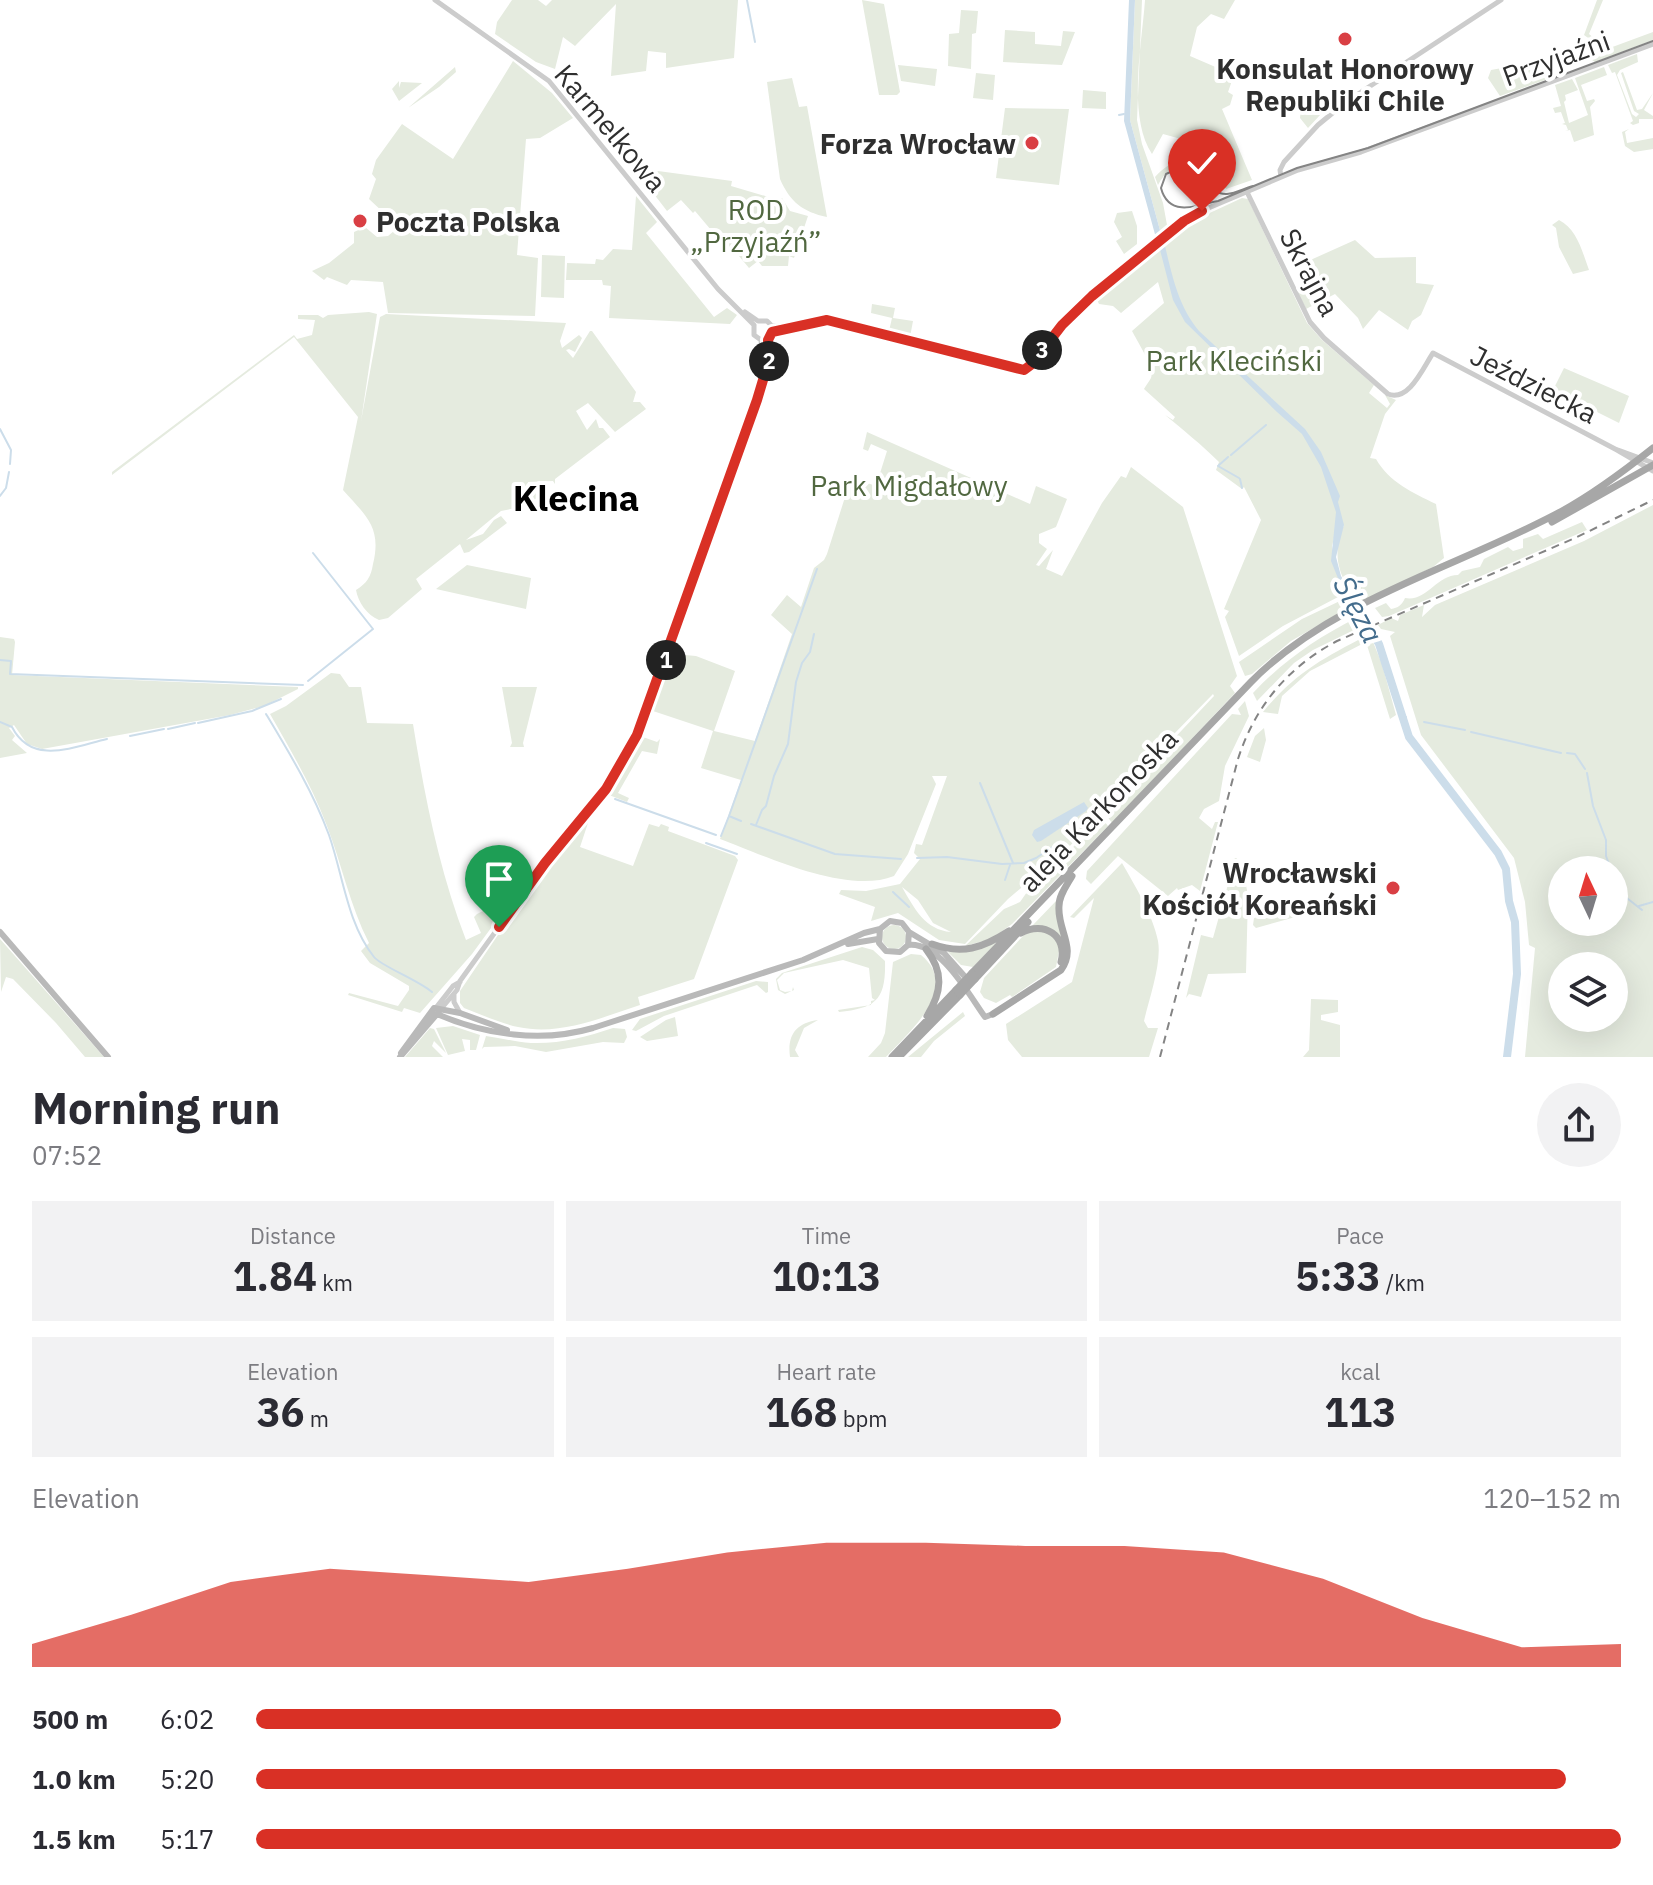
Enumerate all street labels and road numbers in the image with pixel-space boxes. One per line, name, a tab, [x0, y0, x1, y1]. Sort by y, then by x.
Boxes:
street label: Przyjaźni	[1497, 21, 1615, 95]
street label: Karmelkowa	[547, 56, 675, 200]
street label: Skrajna	[1272, 222, 1348, 322]
street label: Jeździecka	[1464, 336, 1604, 432]
street label: aleja Karkonoska	[1010, 720, 1186, 900]

